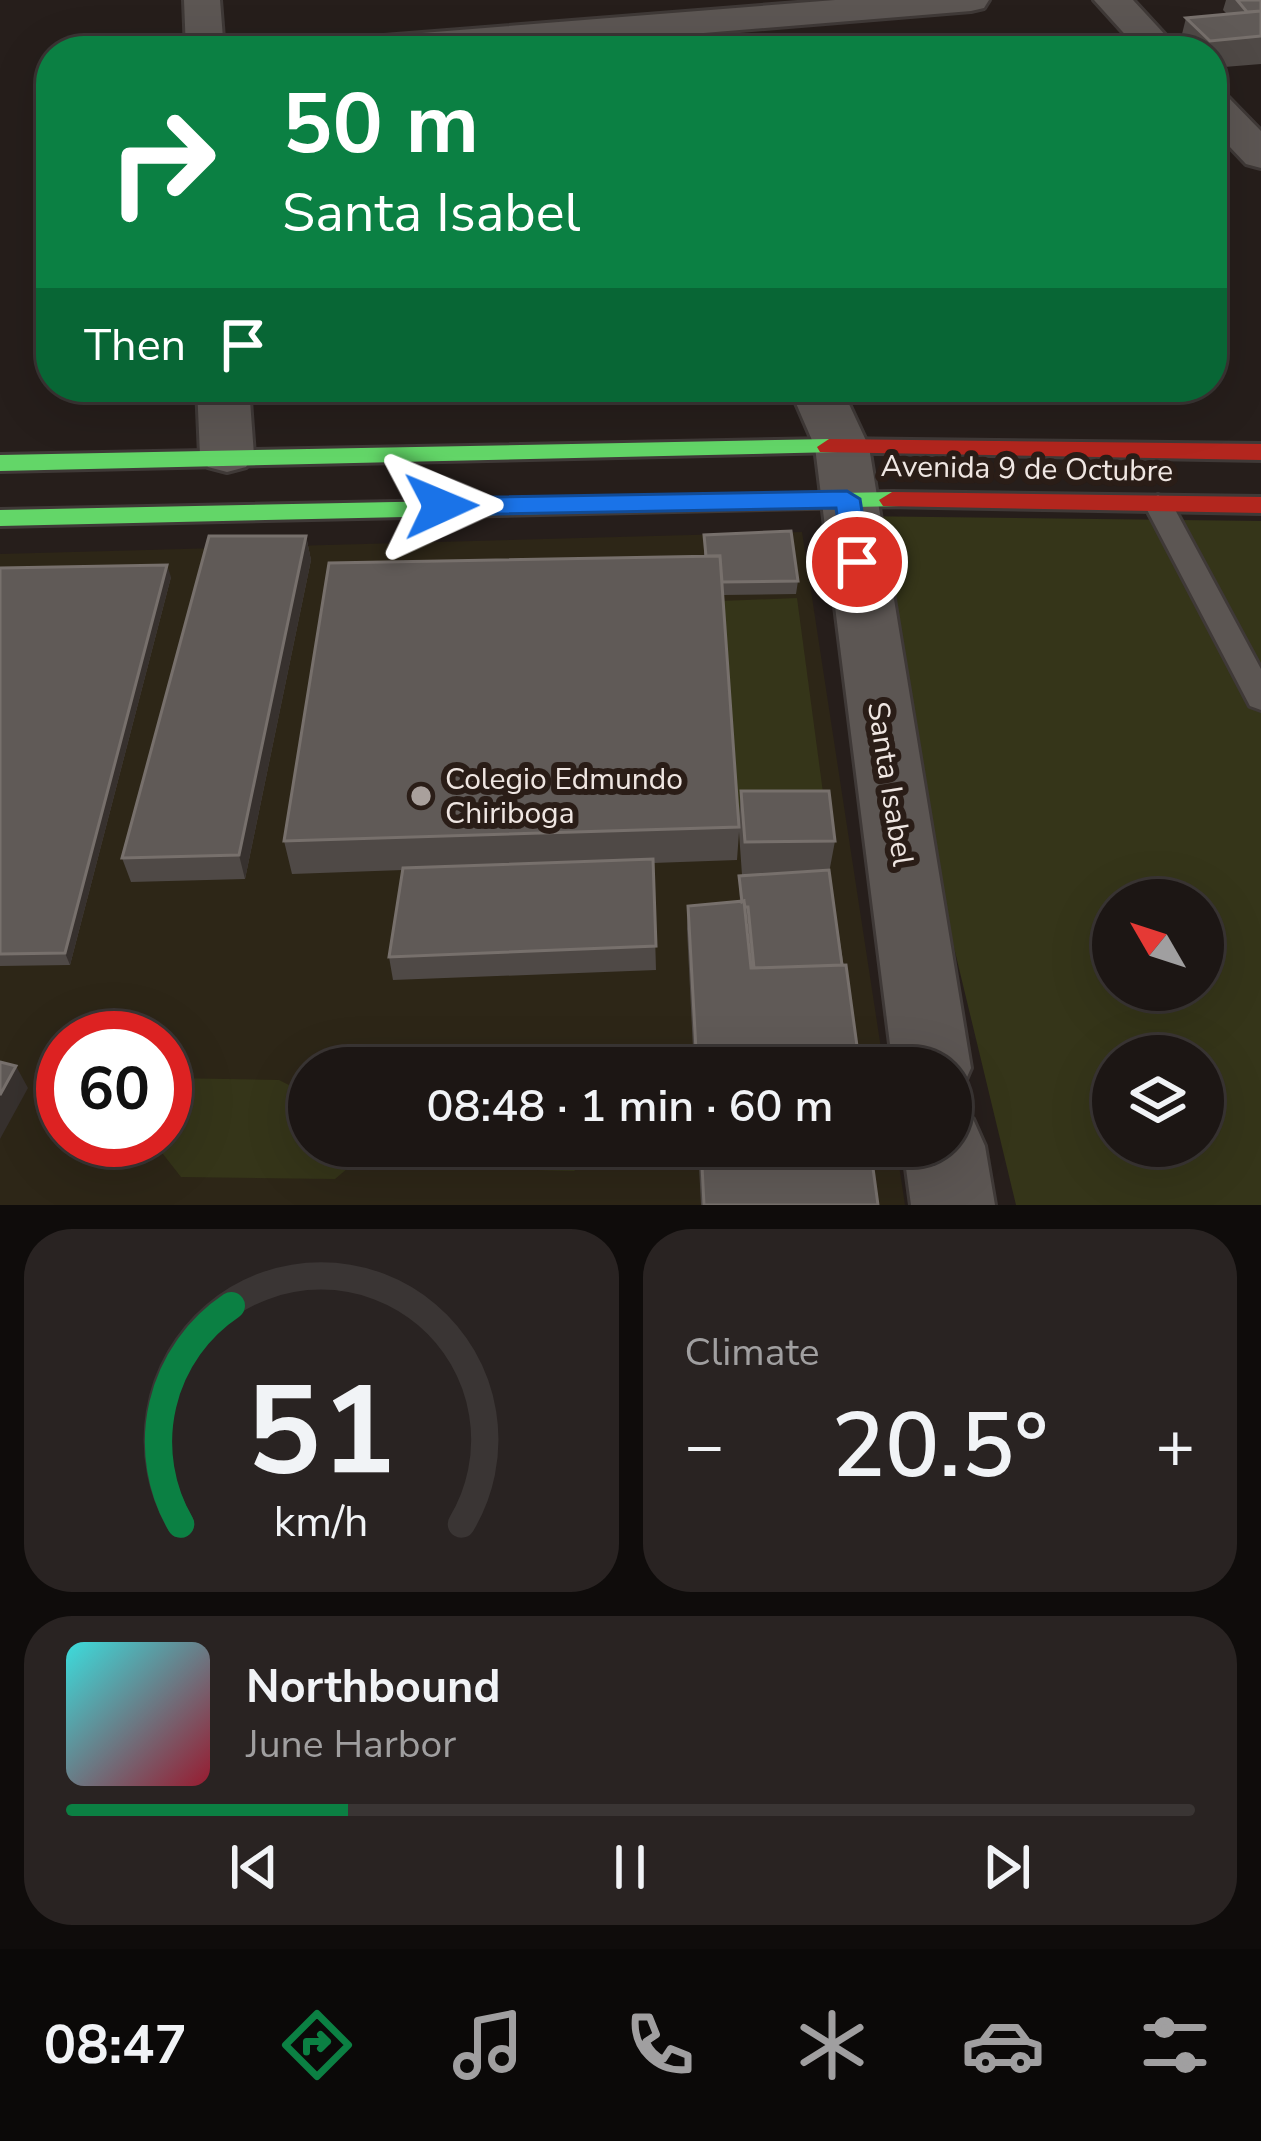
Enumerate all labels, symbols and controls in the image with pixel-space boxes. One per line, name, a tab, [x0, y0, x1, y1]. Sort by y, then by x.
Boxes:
text: 50 m	[282, 67, 479, 182]
icon: right	[84, 84, 240, 240]
text: Santa Isabel	[282, 176, 581, 250]
icon: arrive	[210, 312, 276, 378]
text: Then	[84, 315, 186, 376]
position arrow	[378, 443, 504, 569]
street label: Avenida 9 de Octubre	[880, 446, 1174, 492]
pin	[806, 511, 908, 613]
icon: arrive	[824, 529, 890, 595]
street label: Santa Isabel	[857, 699, 923, 869]
place label: Colegio Edmundo Chiriboga	[445, 759, 683, 834]
marker: Colegio Edmundo Chiriboga	[408, 783, 434, 809]
north arrow	[1092, 879, 1224, 1011]
map controls	[1092, 879, 1224, 1167]
speed limit sign: 60	[36, 1011, 192, 1167]
button: layers	[1092, 1035, 1224, 1167]
text: 08:48 · 1 min · 60 m	[427, 1076, 833, 1137]
text: Climate	[685, 1326, 820, 1379]
text: 51	[246, 1347, 396, 1517]
text: 20.5°	[831, 1385, 1048, 1508]
text: −	[685, 1401, 724, 1491]
text: +	[1155, 1401, 1195, 1491]
text: km/h	[274, 1492, 369, 1550]
text: Northbound	[246, 1657, 500, 1718]
text: June Harbor	[246, 1718, 456, 1771]
icon: previous	[221, 1834, 287, 1900]
icon: pause	[597, 1834, 663, 1900]
icon: next	[974, 1834, 1040, 1900]
icon: directions	[275, 2003, 359, 2087]
icon: music	[446, 2003, 530, 2087]
icon: phone	[618, 2003, 702, 2087]
icon: climate	[790, 2003, 874, 2087]
icon: car	[961, 2003, 1045, 2087]
icon: filters	[1133, 2003, 1217, 2087]
text: 08:47	[44, 2008, 187, 2082]

